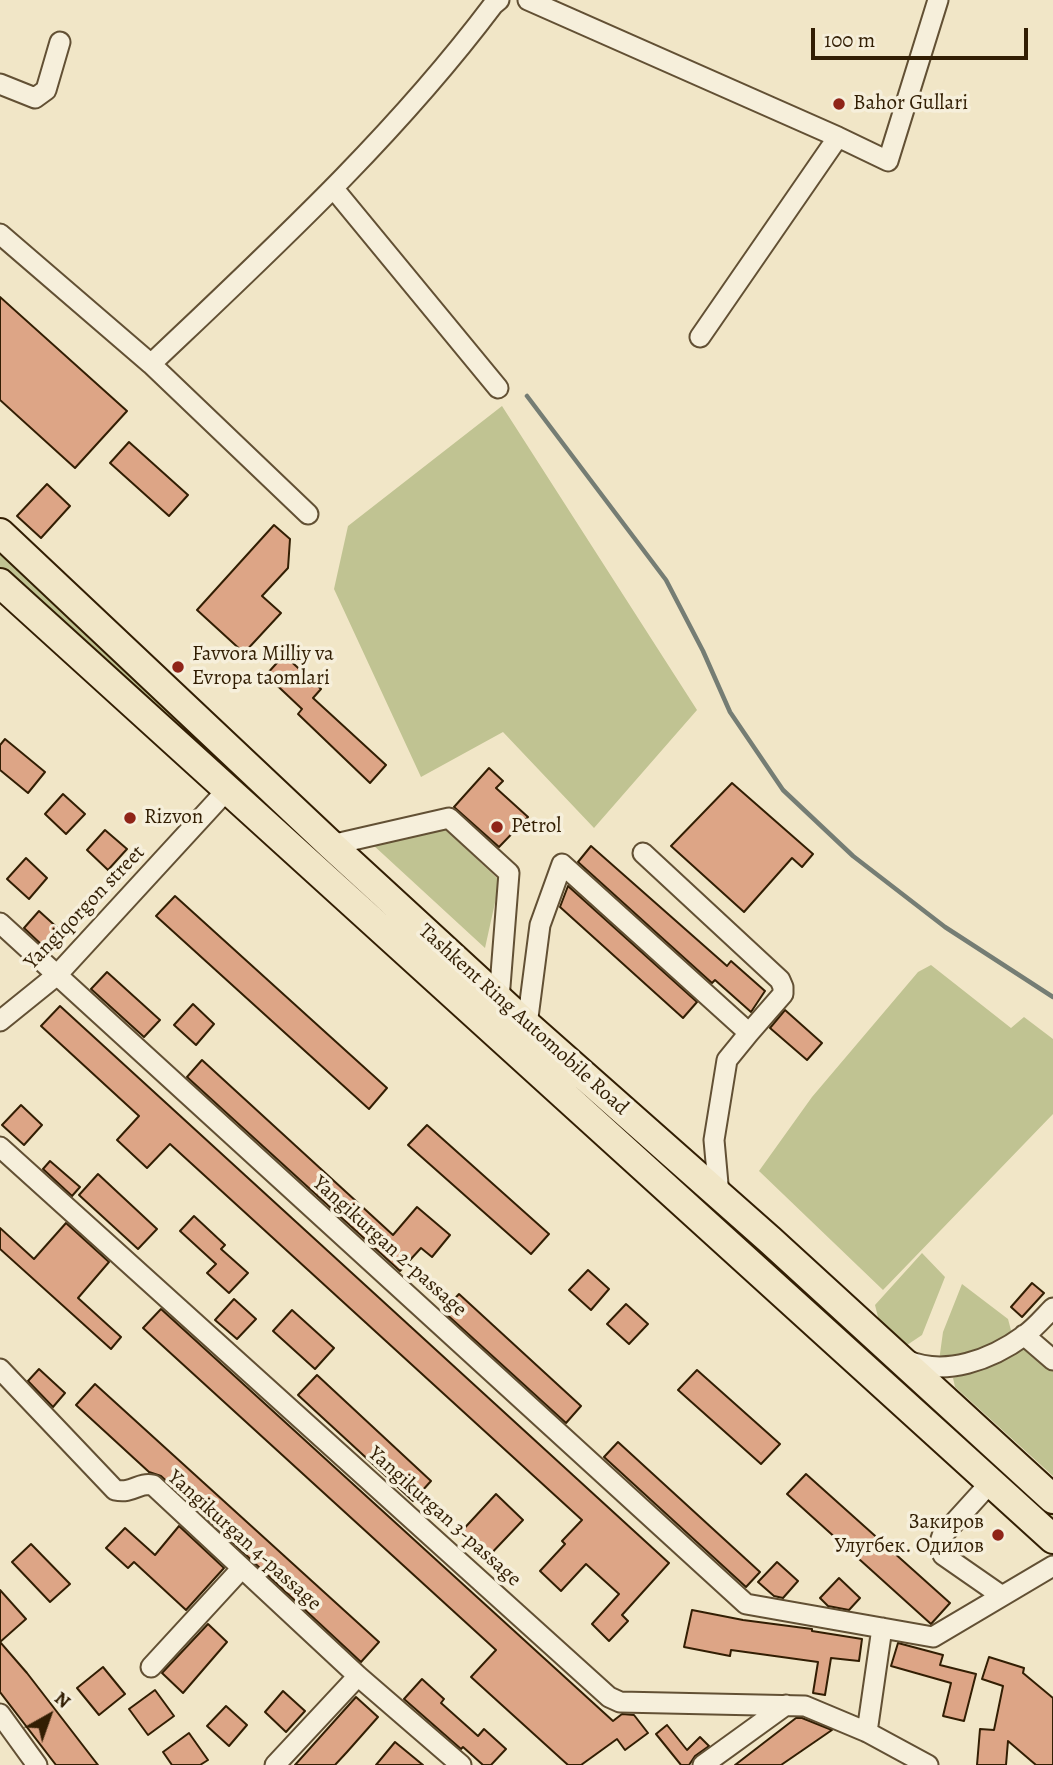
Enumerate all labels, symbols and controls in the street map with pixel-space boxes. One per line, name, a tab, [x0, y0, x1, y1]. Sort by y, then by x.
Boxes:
scale bar	[815, 14, 1032, 58]
text: 100 m	[824, 26, 875, 54]
place label: Bahor Gullari	[853, 91, 968, 117]
marker: Bahor Gullari	[831, 96, 847, 112]
place label: Favvora Milliy va Evropa taomlari	[192, 642, 334, 692]
marker: Favvora Milliy va Evropa taomlari	[170, 659, 186, 675]
place label: Rizvon	[144, 805, 203, 831]
marker: Rizvon	[122, 810, 138, 826]
place label: Petrol	[511, 814, 561, 840]
marker: Petrol	[489, 819, 505, 835]
street label: Yangiqorgon street	[19, 841, 151, 975]
street label: Tashkent Ring Automobile Road	[413, 919, 633, 1121]
street label: Yangikurgan 2-passage	[307, 1171, 471, 1323]
street label: Yangikurgan 3-passage	[362, 1442, 526, 1592]
street label: Yangikurgan 4-passage	[162, 1465, 326, 1617]
place label: Закиров Улугбек. Одилов	[834, 1510, 984, 1560]
marker: Закиров Улугбек. Одилов	[990, 1527, 1006, 1543]
north arrow	[14, 1681, 84, 1751]
text: N	[49, 1686, 76, 1714]

